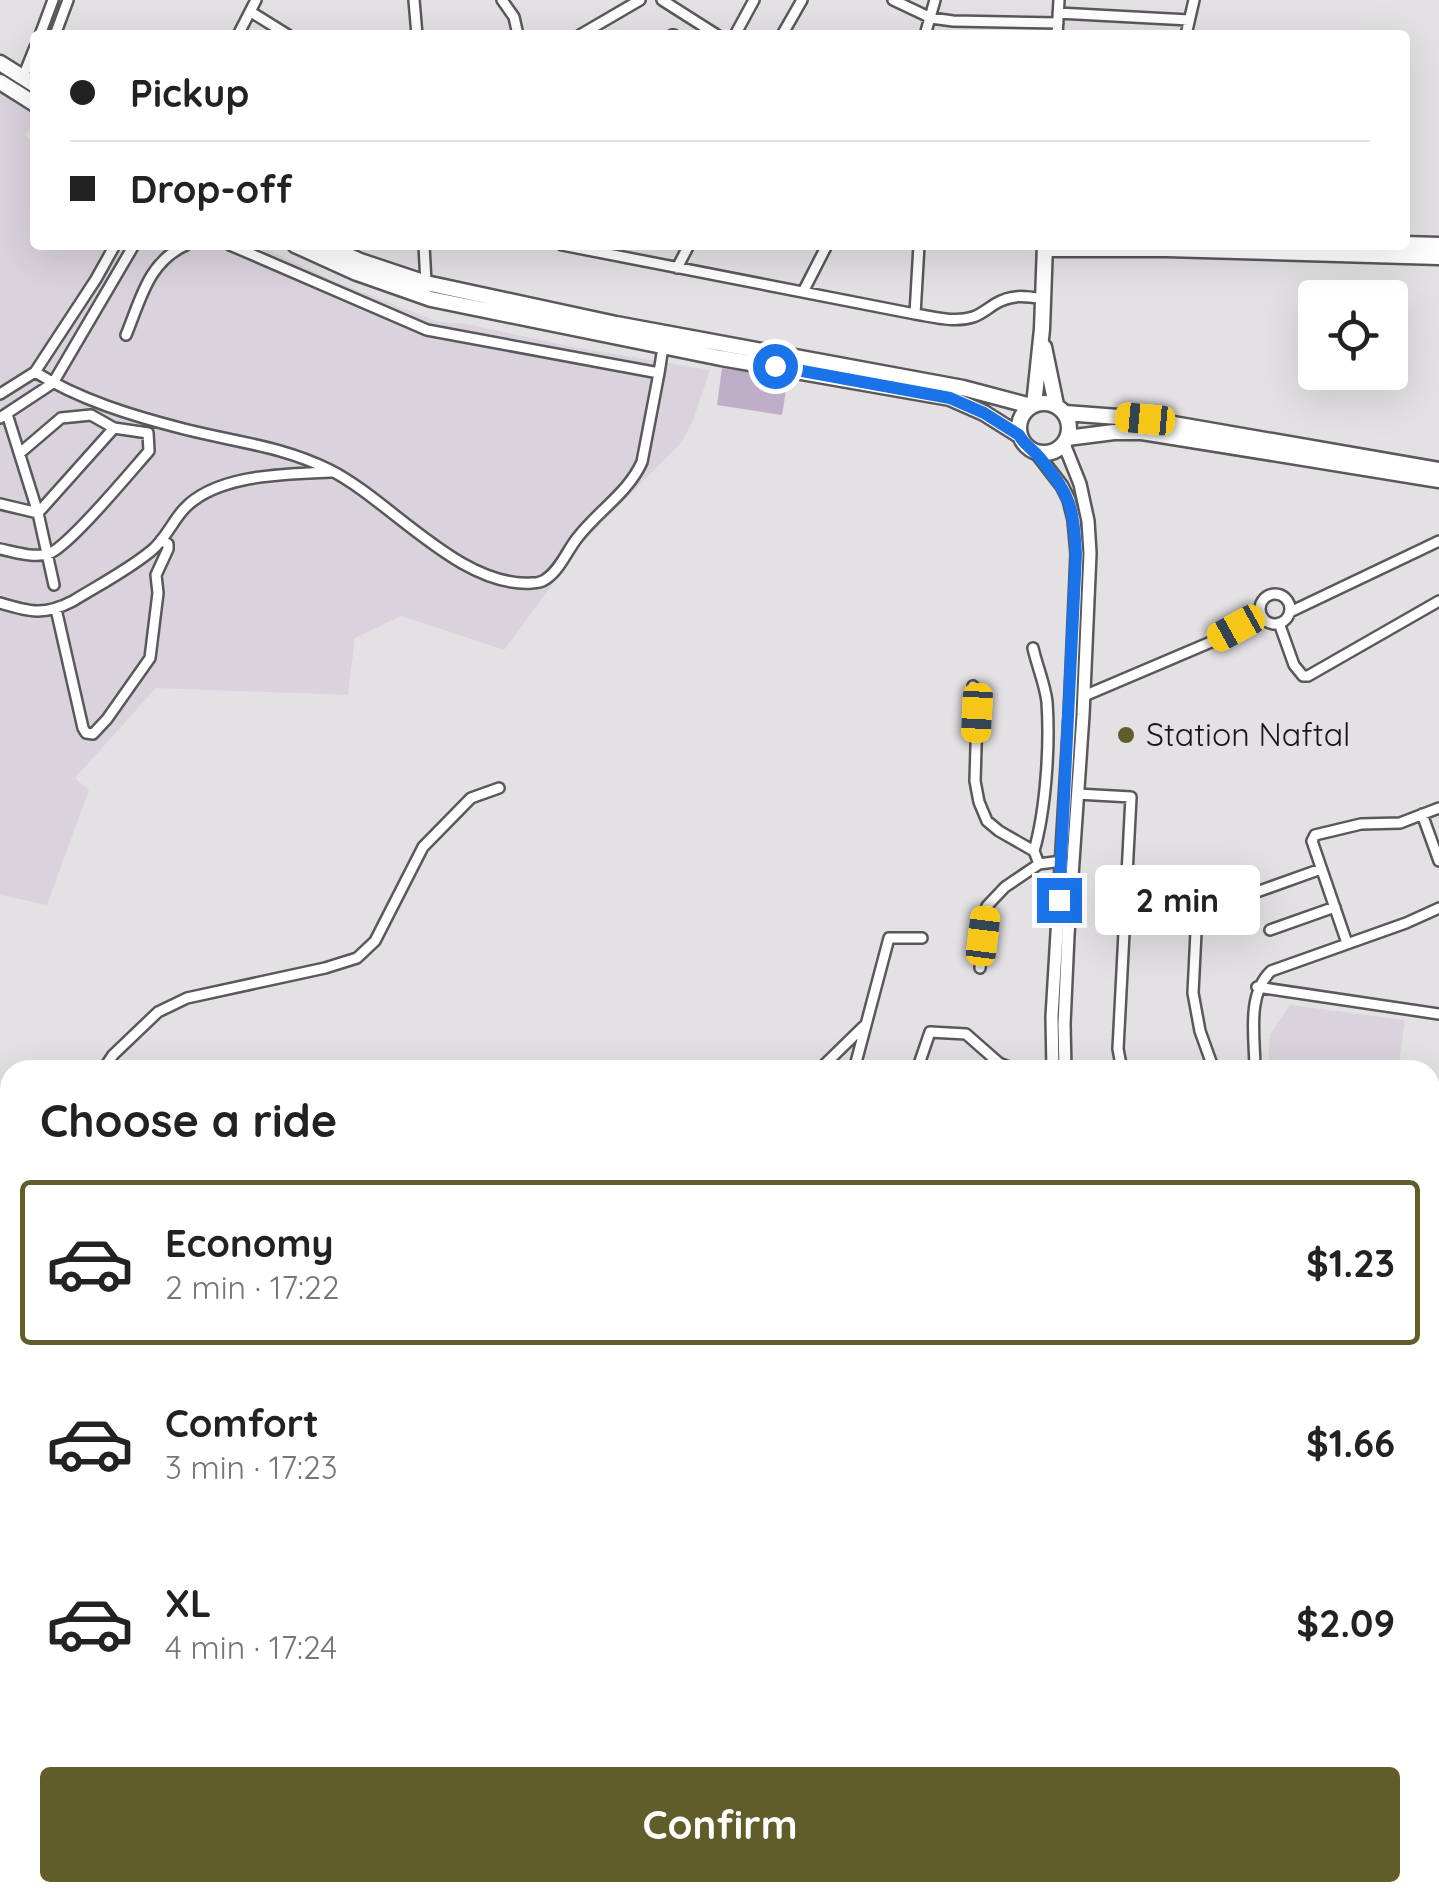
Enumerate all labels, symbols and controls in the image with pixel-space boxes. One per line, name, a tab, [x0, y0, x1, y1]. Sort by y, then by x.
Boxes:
text: Pickup	[130, 69, 249, 117]
text: Drop-off	[130, 165, 292, 213]
map controls	[1298, 280, 1408, 390]
button: locate	[1298, 280, 1408, 390]
route start	[753, 344, 798, 389]
car	[1114, 401, 1176, 437]
car	[1202, 600, 1270, 656]
car	[960, 682, 994, 744]
place label: Station Naftal	[1146, 714, 1350, 754]
marker: Station Naftal	[1115, 724, 1137, 746]
callout: 2 min	[1094, 865, 1259, 935]
route end	[1037, 878, 1082, 923]
text: 2 min	[1136, 880, 1219, 920]
car	[964, 904, 1002, 968]
text: Choose a ride	[40, 1092, 337, 1148]
icon: car	[45, 1218, 135, 1308]
text: Economy	[165, 1219, 334, 1267]
text: $1.23	[1306, 1239, 1395, 1287]
text: 2 min · 17:22	[165, 1267, 339, 1307]
icon: car	[45, 1398, 135, 1488]
text: Comfort	[165, 1399, 319, 1447]
text: $1.66	[1306, 1419, 1395, 1467]
text: 3 min · 17:23	[165, 1447, 337, 1487]
icon: car	[45, 1578, 135, 1668]
text: XL	[165, 1579, 211, 1627]
text: $2.09	[1296, 1599, 1395, 1647]
text: 4 min · 17:24	[165, 1627, 337, 1667]
button: Confirm	[40, 1767, 1400, 1882]

